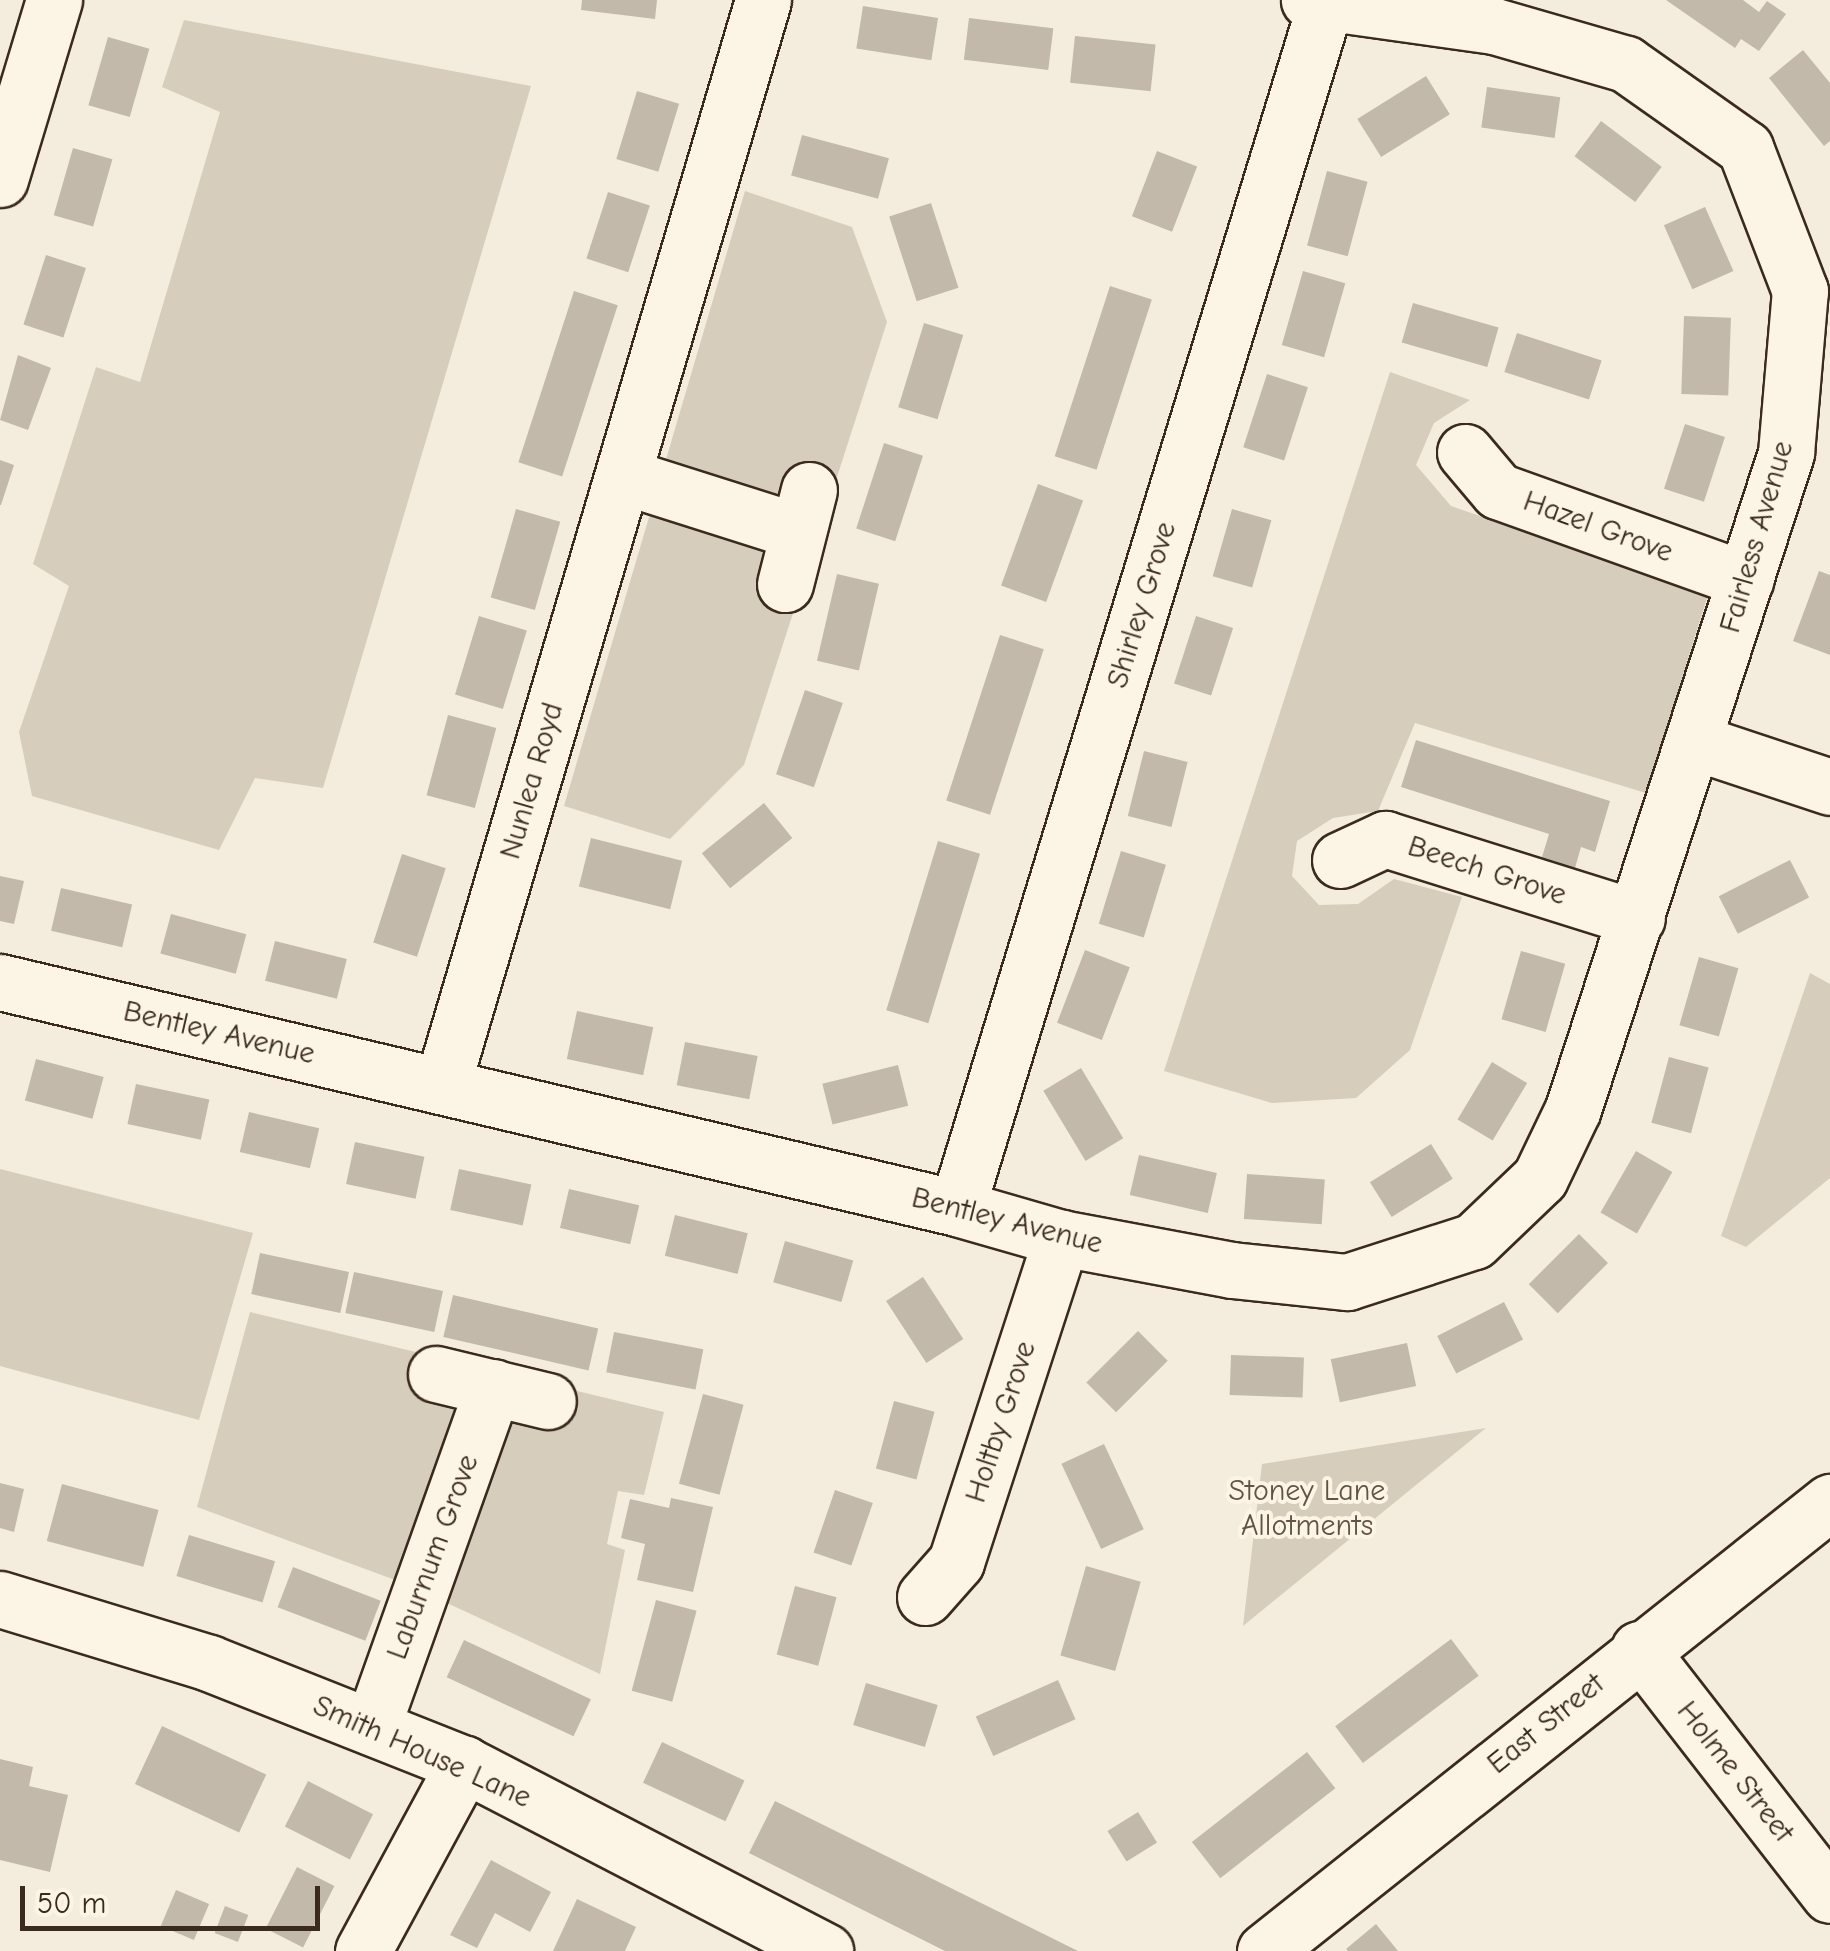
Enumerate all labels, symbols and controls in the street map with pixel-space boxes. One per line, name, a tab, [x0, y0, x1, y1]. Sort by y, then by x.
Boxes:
street label: Fairless Avenue	[1712, 437, 1802, 637]
street label: Hazel Grove	[1518, 483, 1678, 571]
street label: Shirley Grove	[1100, 518, 1184, 692]
street label: Nunlea Royd	[493, 699, 571, 863]
street label: Beech Grove	[1403, 828, 1571, 914]
street label: Bentley Avenue	[120, 994, 318, 1072]
street label: Bentley Avenue	[908, 1180, 1106, 1262]
street label: Holtby Grove	[958, 1337, 1044, 1507]
street label: Laburnum Grove	[379, 1450, 487, 1664]
park label: Stoney Lane Allotments	[1229, 1473, 1385, 1544]
street label: East Street	[1480, 1666, 1612, 1782]
street label: Smith House Lane	[307, 1688, 537, 1816]
street label: Holme Street	[1669, 1694, 1801, 1850]
scale bar	[25, 1866, 325, 1928]
text: 50 m	[37, 1886, 106, 1921]

